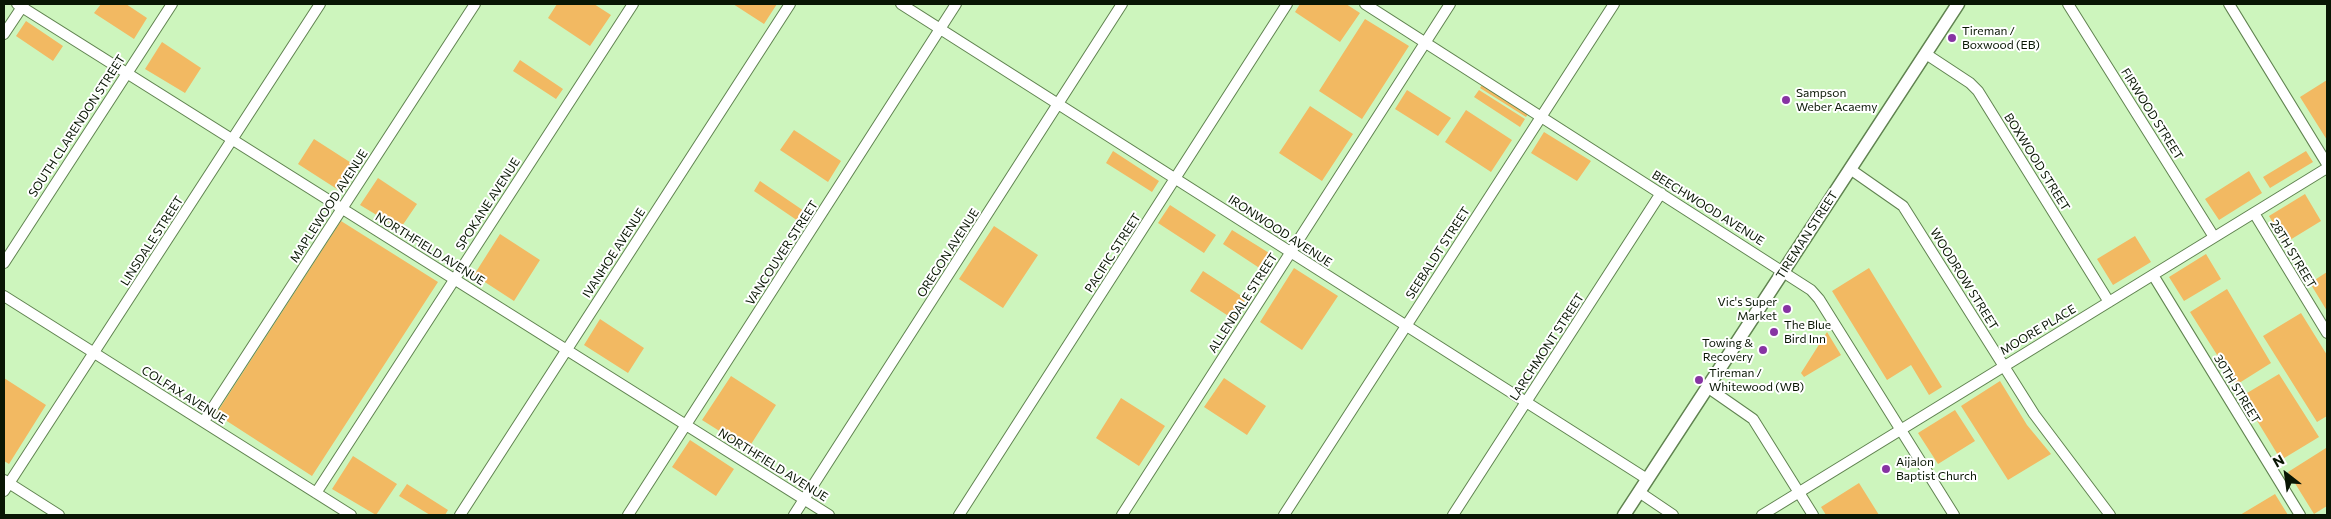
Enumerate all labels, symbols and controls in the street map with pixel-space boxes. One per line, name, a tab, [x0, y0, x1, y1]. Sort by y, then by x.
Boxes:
place label: Tireman / Boxwood (EB)	[1962, 24, 2040, 52]
marker: Tireman / Boxwood (EB)	[1946, 32, 1958, 44]
street label: SOUTH CLARENDON STREET	[26, 52, 128, 200]
street label: FIRWOOD STREET	[2118, 66, 2186, 162]
place label: Sampson Weber Acaemy	[1796, 86, 1877, 114]
marker: Sampson Weber Acaemy	[1780, 94, 1792, 106]
street label: BOXWOOD STREET	[2001, 110, 2073, 214]
street label: MAPLEWOOD AVENUE	[287, 147, 371, 265]
street label: SPOKANE AVENUE	[453, 155, 523, 253]
street label: BEECHWOOD AVENUE	[1649, 168, 1767, 248]
street label: TIREMAN STREET	[1773, 188, 1841, 282]
street label: IRONWOOD AVENUE	[1226, 192, 1334, 270]
street label: LINSDALE STREET	[118, 194, 186, 288]
street label: VANCOUVER STREET	[743, 198, 821, 308]
street label: SEEBALDT STREET	[1403, 204, 1473, 302]
street label: IVANHOE AVENUE	[580, 205, 648, 301]
street label: OREGON AVENUE	[914, 206, 982, 300]
street label: NORTHFIELD AVENUE	[373, 209, 487, 289]
street label: PACIFIC STREET	[1082, 211, 1144, 295]
street label: 28TH STREET	[2267, 217, 2319, 291]
street label: WOODROW STREET	[1927, 226, 2001, 332]
street label: ALLENDALE STREET	[1205, 251, 1281, 355]
street label: LARCHMONT STREET	[1507, 291, 1587, 403]
place label: Vic's Super Market	[1718, 295, 1777, 323]
street label: MOORE PLACE	[1997, 302, 2079, 358]
marker: Vic's Super Market	[1781, 303, 1793, 315]
place label: The Blue Bird Inn	[1784, 318, 1831, 346]
marker: The Blue Bird Inn	[1768, 326, 1780, 338]
place label: Towing & Recovery	[1702, 336, 1753, 364]
marker: Towing & Recovery	[1757, 344, 1769, 356]
street label: 30TH STREET	[2211, 352, 2263, 426]
street label: COLFAX AVENUE	[139, 363, 229, 427]
place label: Tireman / Whitewood (WB)	[1709, 366, 1804, 394]
marker: Tireman / Whitewood (WB)	[1693, 374, 1705, 386]
street label: NORTHFIELD AVENUE	[716, 425, 830, 505]
north arrow	[2261, 449, 2311, 499]
text: N	[2269, 451, 2287, 471]
place label: Aijalon Baptist Church	[1896, 455, 1977, 483]
marker: Aijalon Baptist Church	[1880, 463, 1892, 475]

